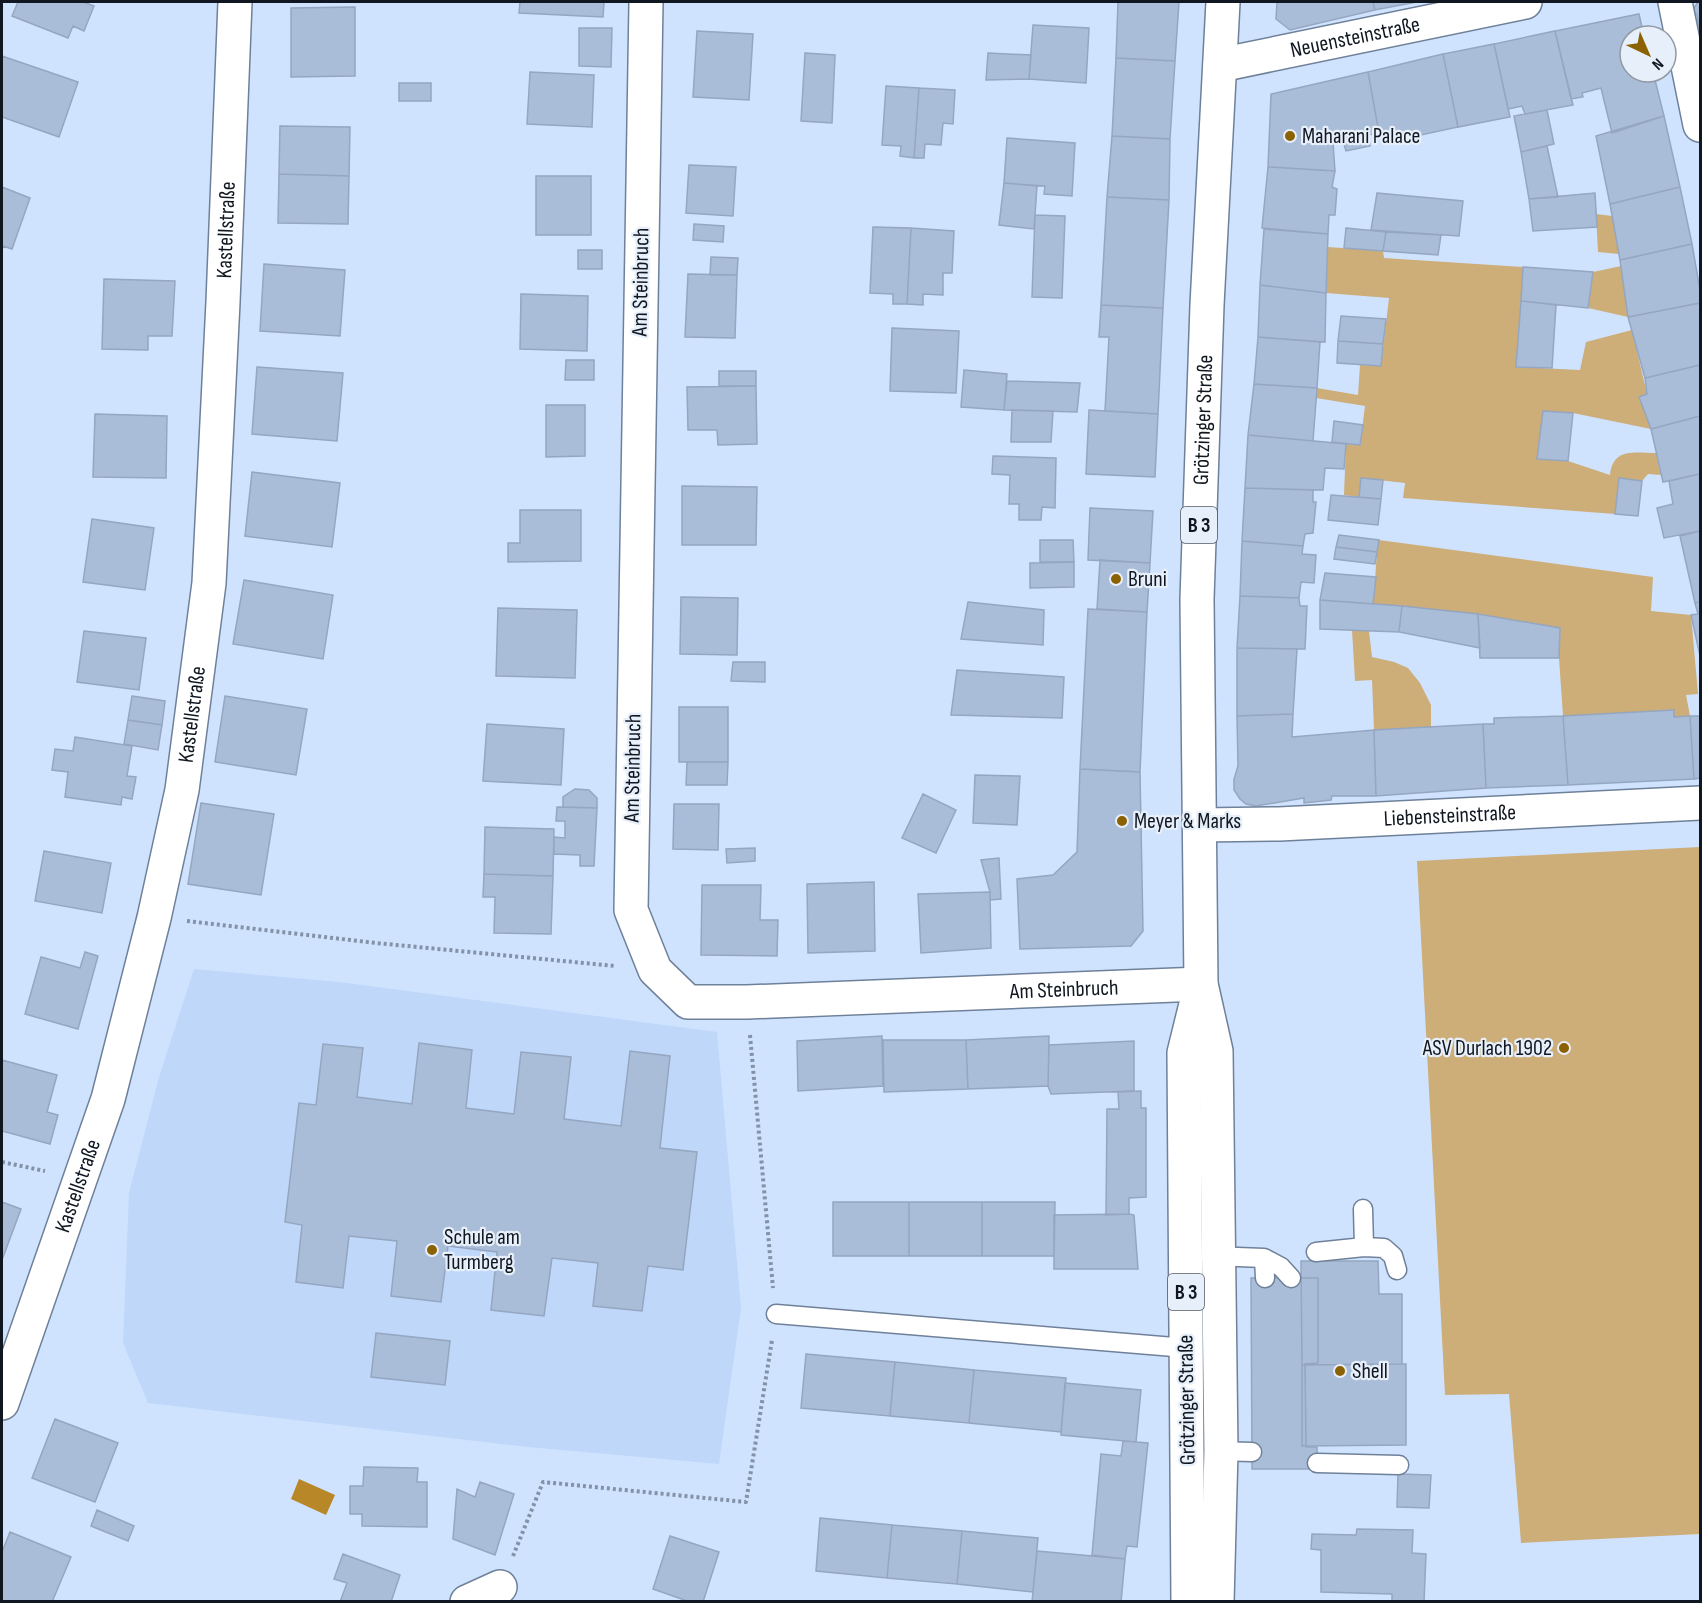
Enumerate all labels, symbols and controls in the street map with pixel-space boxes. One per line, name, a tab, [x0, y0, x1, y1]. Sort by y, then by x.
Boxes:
street label: Neuensteinstraße	[1288, 11, 1422, 64]
north arrow	[1618, 24, 1678, 84]
text: N	[1648, 54, 1667, 74]
place label: Maharani Palace	[1302, 123, 1420, 150]
marker: Maharani Palace	[1283, 129, 1297, 143]
street label: Kastellstraße	[210, 181, 241, 279]
street label: Am Steinbruch	[627, 227, 655, 338]
street label: Grötzinger Straße	[1187, 354, 1219, 486]
road number: B 3	[1181, 507, 1217, 543]
place label: Bruni	[1128, 566, 1167, 593]
marker: Bruni	[1109, 572, 1123, 586]
street label: Kastellstraße	[172, 665, 212, 764]
street label: Am Steinbruch	[619, 713, 647, 824]
street label: Liebensteinstraße	[1383, 799, 1517, 832]
place label: Meyer & Marks	[1134, 808, 1241, 835]
marker: Meyer & Marks	[1115, 814, 1129, 828]
street label: Am Steinbruch	[1008, 974, 1119, 1005]
place label: ASV Durlach 1902	[1422, 1035, 1552, 1062]
marker: ASV Durlach 1902	[1557, 1041, 1571, 1055]
street label: Kastellstraße	[49, 1136, 106, 1236]
place label: Schule am Turmberg	[444, 1224, 520, 1276]
marker: Schule am Turmberg	[425, 1243, 439, 1257]
road number: B 3	[1168, 1274, 1204, 1310]
street label: Grötzinger Straße	[1172, 1335, 1202, 1465]
place label: Shell	[1352, 1358, 1388, 1385]
marker: Shell	[1333, 1364, 1347, 1378]

